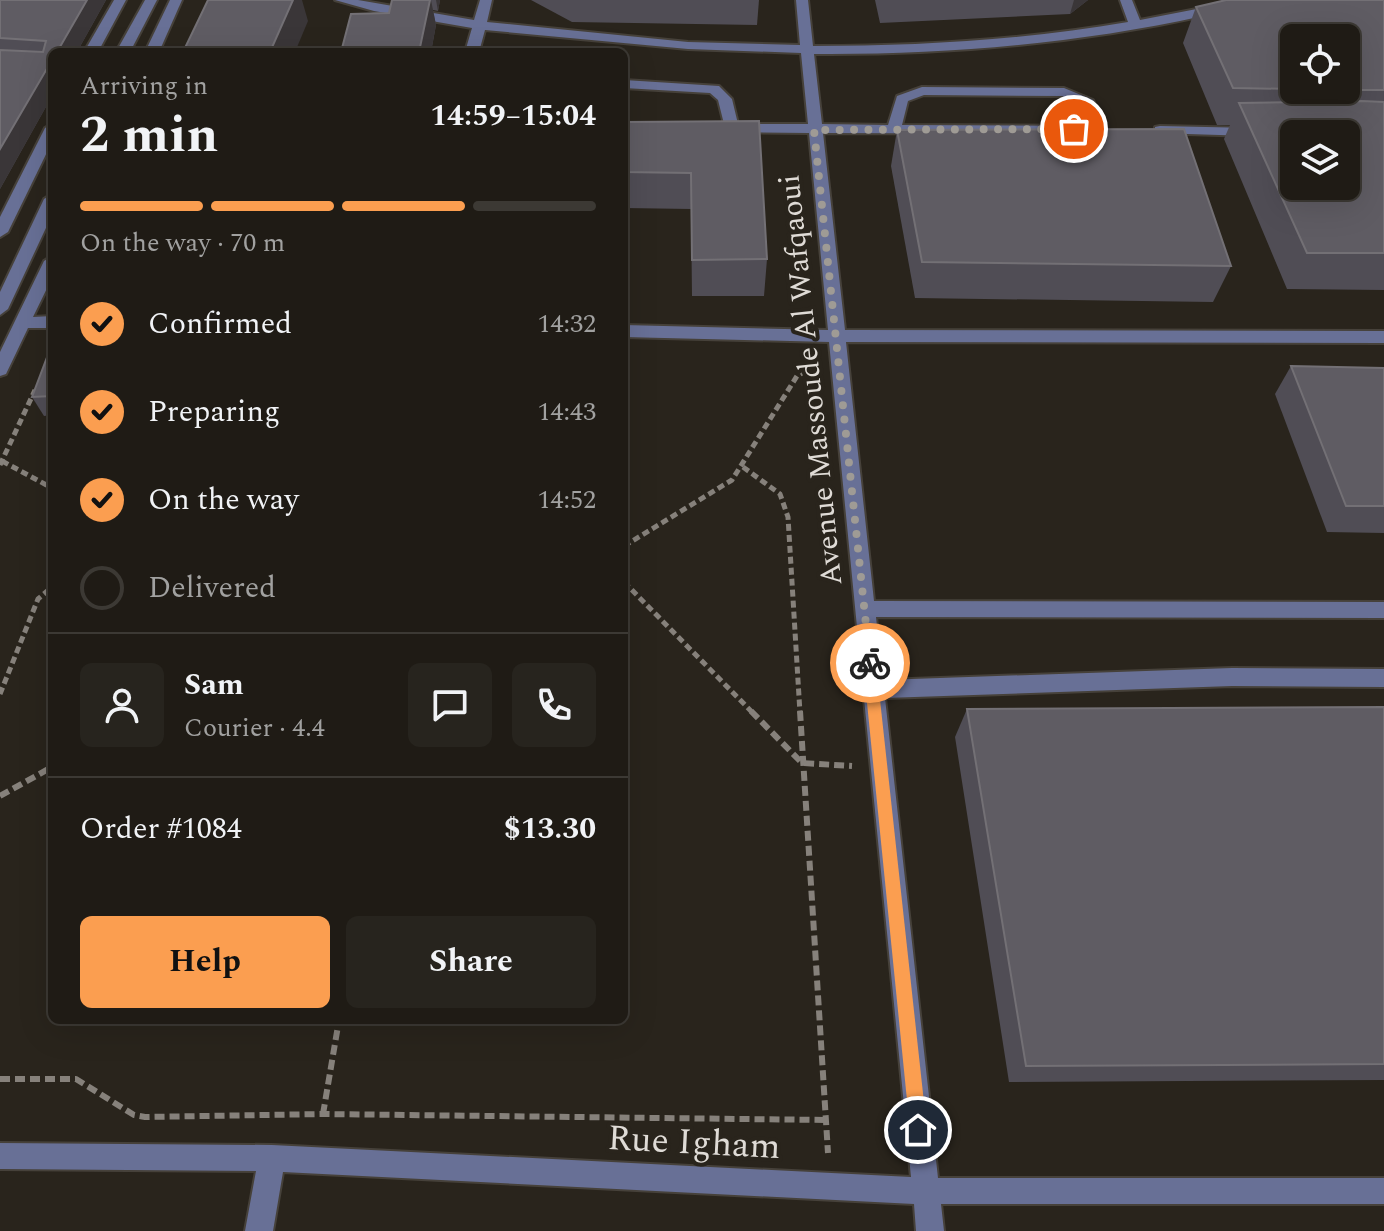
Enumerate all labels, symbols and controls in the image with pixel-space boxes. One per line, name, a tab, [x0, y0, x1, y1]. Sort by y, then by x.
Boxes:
map controls	[1280, 24, 1360, 200]
button: locate	[1280, 24, 1360, 104]
text: Arriving in	[80, 66, 208, 106]
text: 14:59–15:04	[430, 93, 596, 139]
pin	[1040, 95, 1108, 163]
text: 2 min	[80, 96, 218, 175]
icon: bag	[1052, 107, 1096, 151]
button: layers	[1280, 120, 1360, 200]
street label: Avenue Massoude Al Wafqaoui	[767, 172, 855, 588]
text: On the way · 70 m	[80, 223, 285, 263]
text: Confirmed	[148, 301, 292, 347]
icon: check	[80, 302, 124, 346]
text: 14:32	[537, 304, 596, 344]
text: Preparing	[148, 389, 280, 435]
icon: check	[80, 390, 124, 434]
text: 14:43	[537, 392, 596, 432]
text: On the way	[148, 477, 299, 523]
icon: check	[80, 478, 124, 522]
text: 14:52	[537, 480, 596, 520]
text: Delivered	[148, 565, 276, 611]
courier	[830, 623, 910, 703]
icon: bike	[848, 641, 892, 685]
text: Sam	[184, 662, 244, 708]
button: person	[80, 663, 164, 747]
button: chat	[408, 663, 492, 747]
button: phone	[512, 663, 596, 747]
text: Courier · 4.4	[184, 708, 325, 748]
text: Order #1084	[80, 806, 242, 852]
text: $13.30	[504, 806, 596, 852]
button: Help	[80, 916, 330, 1008]
button: Share	[346, 916, 596, 1008]
pin	[884, 1096, 952, 1164]
icon: home	[896, 1108, 940, 1152]
street label: Rue Igham	[606, 1111, 782, 1175]

